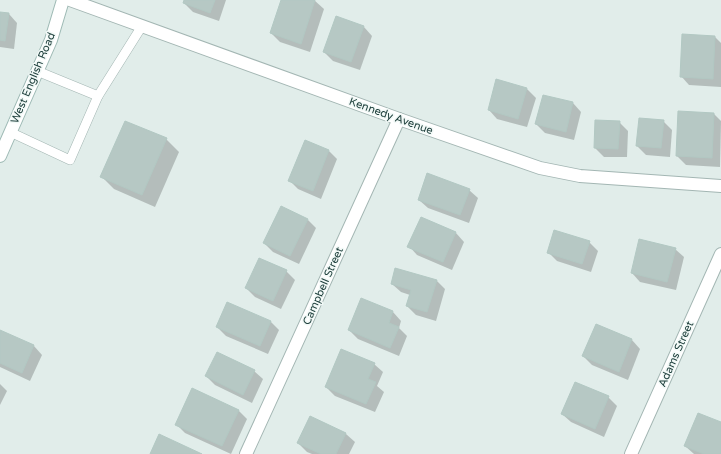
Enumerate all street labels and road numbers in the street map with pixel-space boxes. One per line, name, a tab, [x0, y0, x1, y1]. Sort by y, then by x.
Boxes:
street label: West English Road	[8, 30, 58, 126]
street label: Kennedy Avenue	[347, 95, 435, 137]
street label: Campbell Street	[300, 245, 346, 327]
street label: Adams Street	[656, 319, 696, 389]

